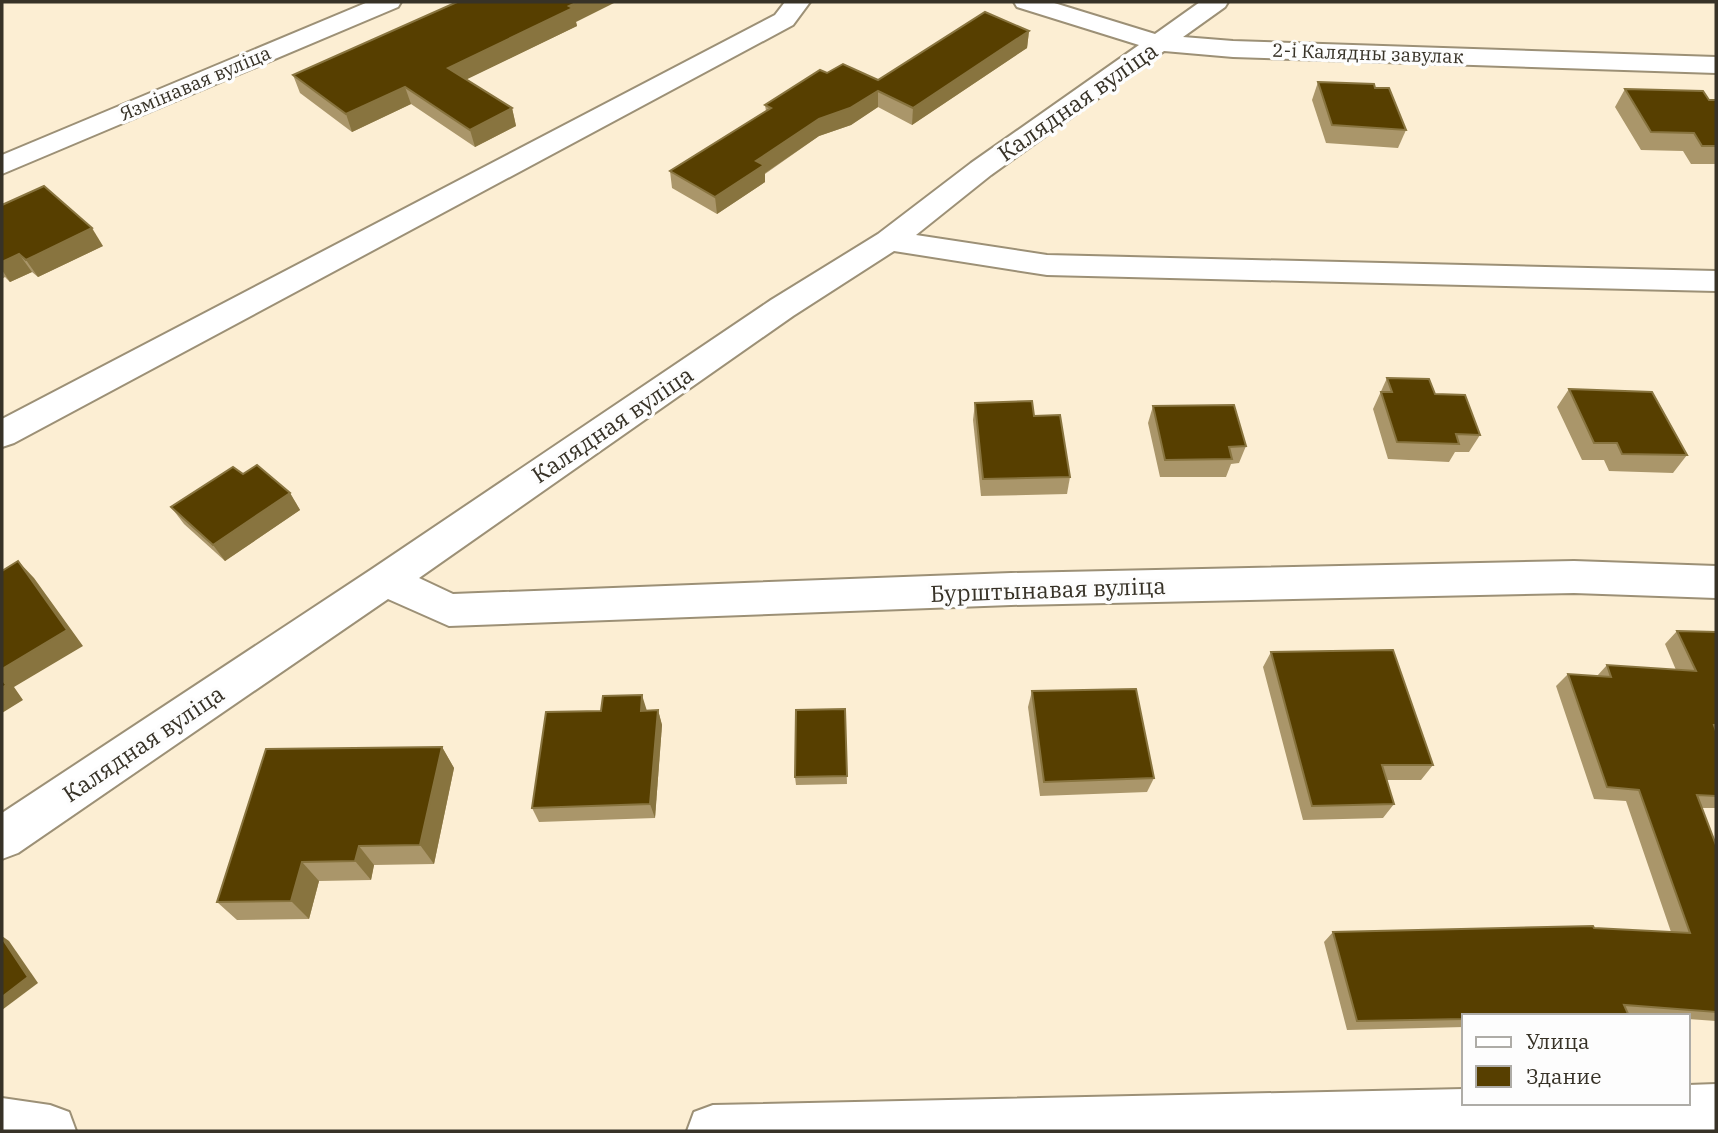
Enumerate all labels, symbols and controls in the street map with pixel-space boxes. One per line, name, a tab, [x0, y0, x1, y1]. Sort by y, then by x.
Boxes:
street label: Калядная вуліца	[991, 35, 1163, 167]
street label: 2-і Калядны завулак	[1272, 38, 1464, 68]
street label: Язмінавая вуліца	[116, 40, 274, 126]
street label: Калядная вуліца	[525, 359, 699, 489]
street label: Бурштынавая вуліца	[930, 570, 1166, 608]
street label: Калядная вуліца	[56, 678, 230, 808]
legend	[1462, 1014, 1690, 1105]
text: Улица	[1526, 1027, 1590, 1055]
text: Здание	[1526, 1062, 1601, 1090]

